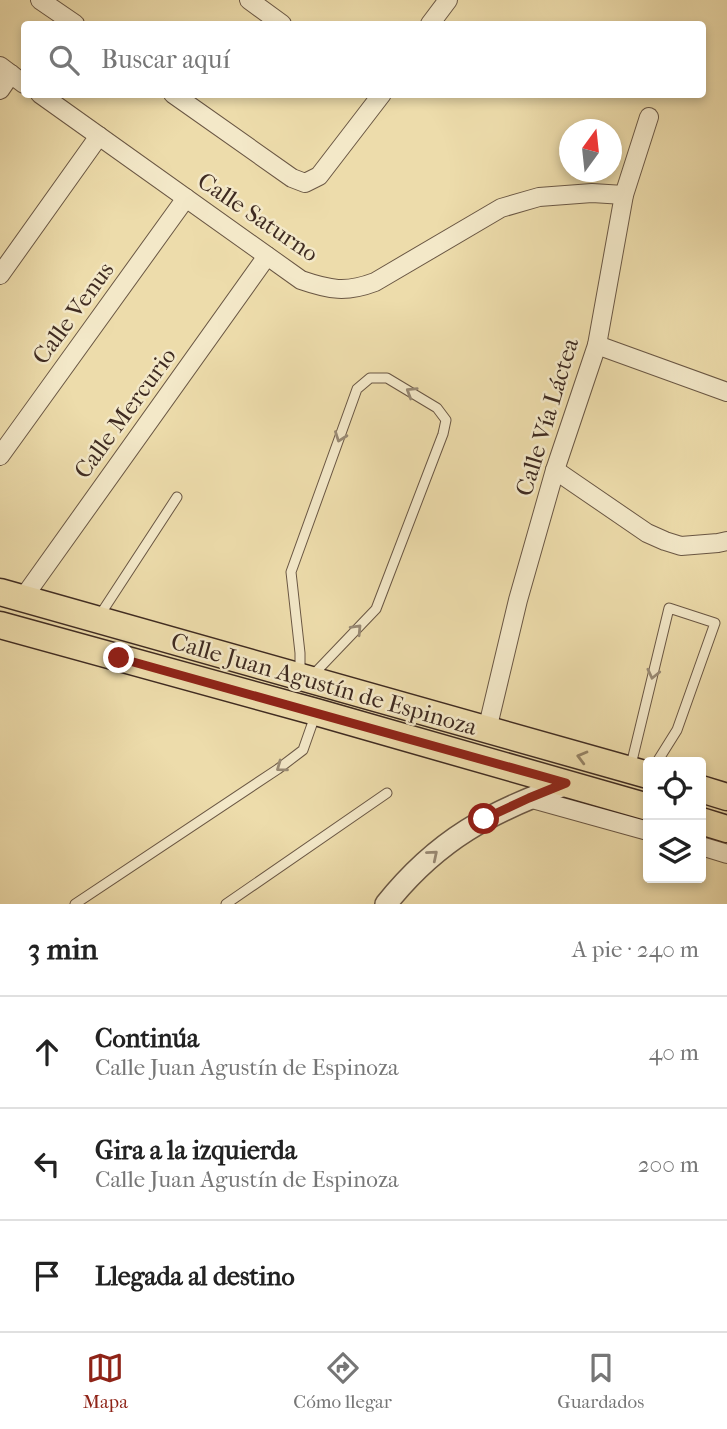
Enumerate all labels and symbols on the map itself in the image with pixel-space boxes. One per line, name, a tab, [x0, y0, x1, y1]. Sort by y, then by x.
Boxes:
north arrow	[559, 119, 622, 182]
street label: Calle Saturno	[192, 166, 324, 268]
street label: Calle Venus	[27, 256, 120, 370]
street label: Calle Vía Láctea	[510, 334, 585, 499]
street label: Calle Mercurio	[68, 342, 182, 484]
one-way arrow	[406, 388, 419, 401]
one-way arrow	[334, 431, 348, 443]
one-way arrow	[348, 624, 361, 637]
street label: Calle Juan Agustín de Espinoza	[168, 627, 481, 741]
route end	[103, 642, 134, 673]
one-way arrow	[647, 668, 661, 680]
one-way arrow	[577, 750, 589, 765]
one-way arrow	[276, 759, 289, 771]
route start	[468, 803, 499, 834]
one-way arrow	[425, 851, 438, 863]

